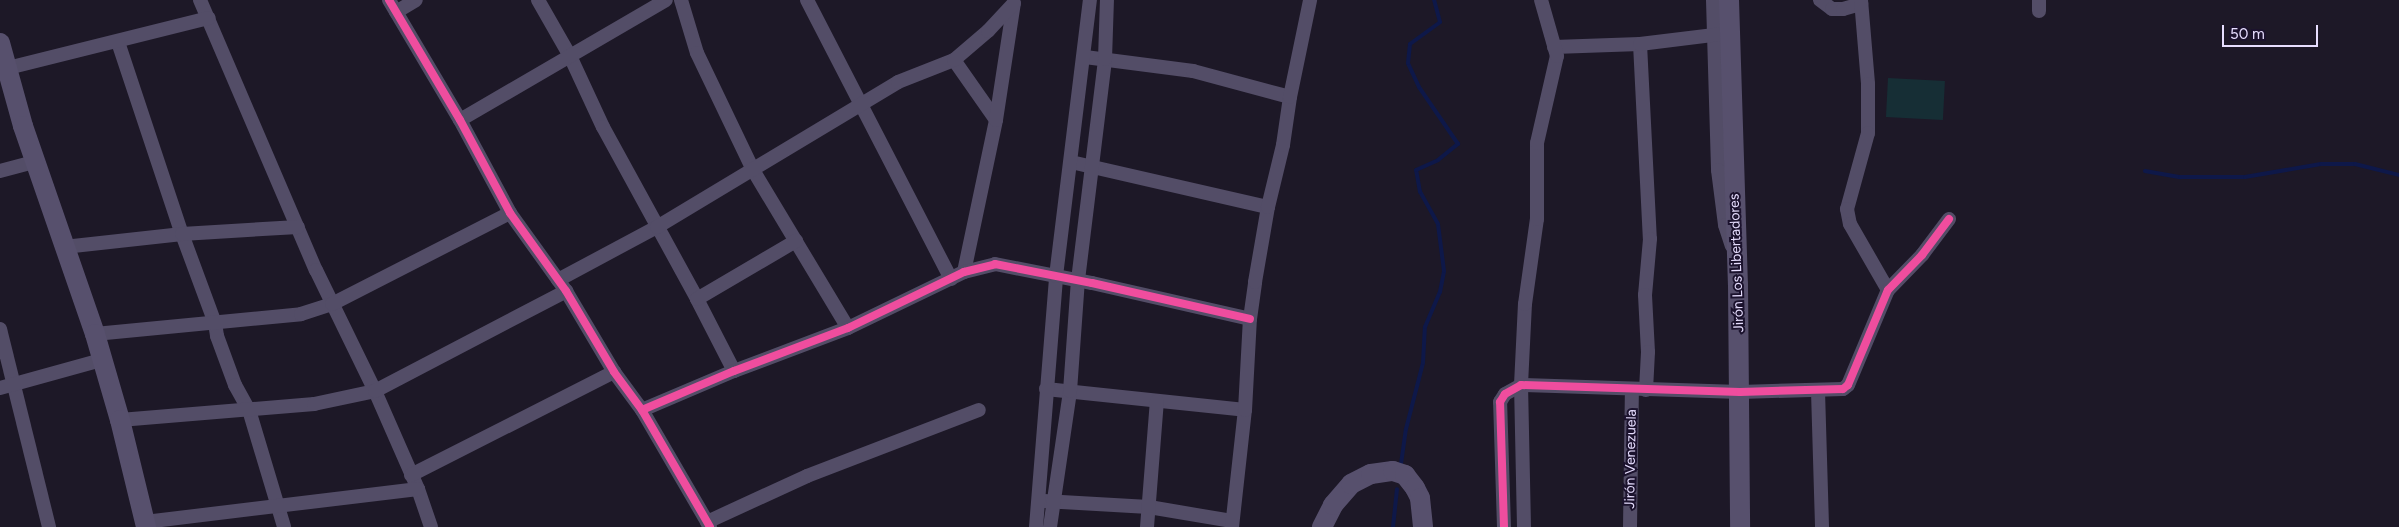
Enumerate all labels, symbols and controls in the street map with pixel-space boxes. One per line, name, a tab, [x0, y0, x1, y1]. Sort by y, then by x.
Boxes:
scale bar	[2224, 15, 2320, 47]
text: 50 m	[2230, 25, 2265, 43]
street label: Jirón Los Libertadores	[1726, 193, 1748, 333]
street label: Jirón Venezuela	[1622, 409, 1640, 509]

